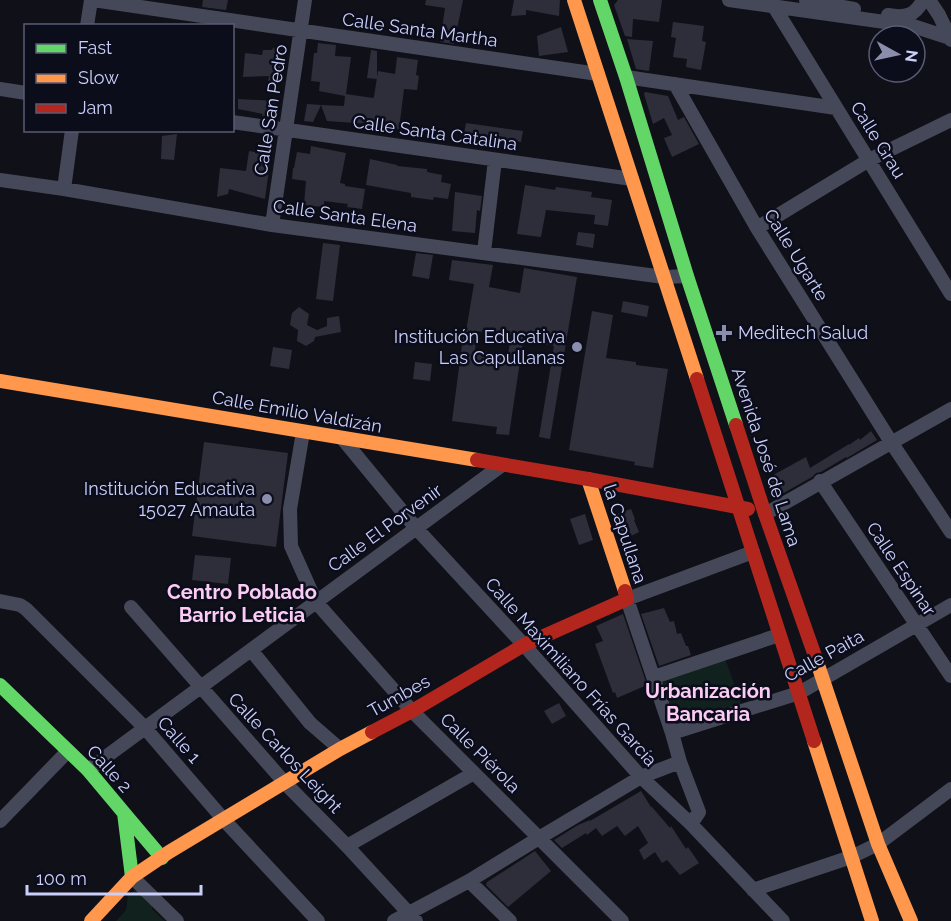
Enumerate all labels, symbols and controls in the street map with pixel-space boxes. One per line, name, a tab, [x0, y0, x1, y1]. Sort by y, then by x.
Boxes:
street label: Calle Santa Martha	[341, 8, 499, 51]
legend	[24, 24, 234, 132]
north arrow	[867, 24, 927, 84]
text: Fast	[78, 37, 112, 58]
street label: Calle San Pedro	[250, 43, 291, 177]
text: N	[901, 49, 922, 63]
text: Slow	[78, 67, 119, 88]
text: Jam	[78, 97, 113, 118]
street label: Calle Grau	[847, 97, 910, 182]
street label: Calle Santa Catalina	[352, 111, 519, 154]
street label: Calle Santa Elena	[272, 195, 419, 236]
street label: Calle Ugarte	[760, 205, 833, 305]
place label: Meditech Salud	[738, 322, 868, 343]
marker: Meditech Salud	[715, 324, 733, 342]
place label: Institución Educativa Las Capullanas	[394, 326, 565, 368]
marker: Institución Educativa Las Capullanas	[570, 340, 584, 354]
street label: Avenida José de Lama	[728, 365, 805, 549]
street label: Calle Emilio Valdizán	[210, 386, 384, 437]
place label: Institución Educativa 15027 Amauta	[84, 478, 255, 520]
street label: Calle El Porvenir	[324, 479, 446, 576]
street label: la Capullana	[600, 482, 651, 586]
marker: Institución Educativa 15027 Amauta	[260, 492, 274, 506]
street label: Calle Espinar	[862, 518, 941, 620]
street label: Calle Maximiliano Frías García	[481, 573, 662, 770]
district label: Centro Poblado Barrio Leticia	[167, 580, 317, 627]
street label: Calle Paita	[780, 625, 867, 686]
street label: Tumbes	[364, 670, 433, 721]
district label: Urbanización Bancaria	[645, 679, 771, 726]
street label: Calle Carlos Leight	[224, 688, 347, 817]
street label: Calle Piérola	[436, 708, 525, 797]
street label: Calle 1	[153, 712, 205, 767]
street label: Calle 2	[83, 741, 136, 797]
scale bar	[27, 858, 201, 896]
text: 100 m	[36, 868, 87, 889]

